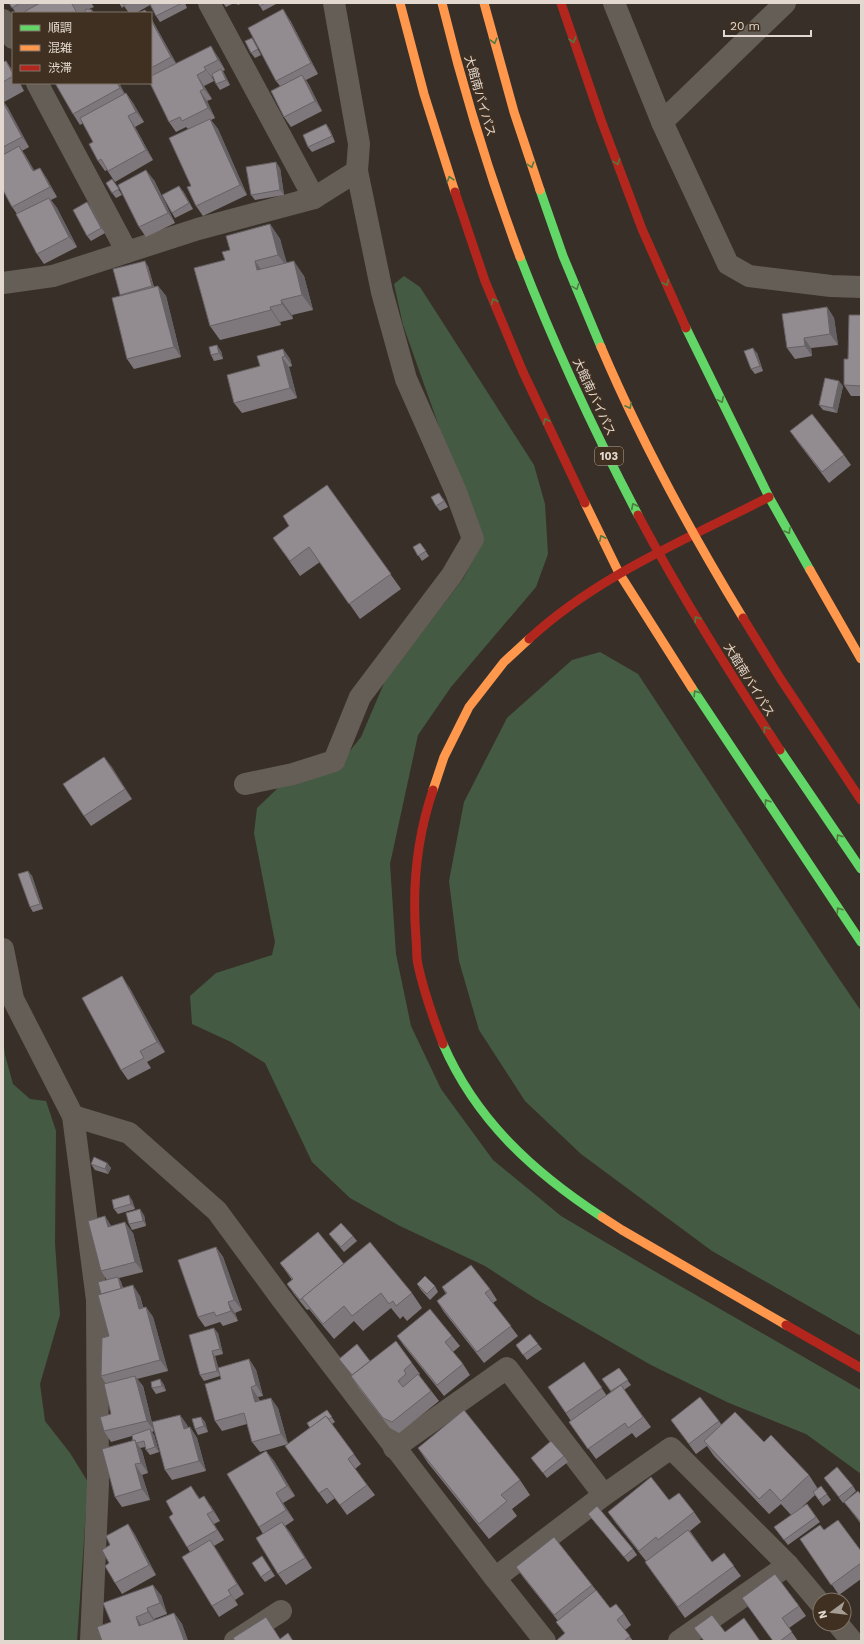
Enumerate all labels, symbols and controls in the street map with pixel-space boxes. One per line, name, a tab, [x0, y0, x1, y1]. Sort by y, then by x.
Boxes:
legend	[12, 12, 152, 84]
scale bar	[724, 12, 811, 38]
text: 20 m	[730, 19, 760, 33]
text: 順調	[48, 21, 72, 35]
one-way arrow	[569, 36, 577, 43]
one-way arrow	[489, 37, 497, 44]
text: 混雑	[48, 41, 72, 55]
street label: 大館南バイパス	[462, 54, 498, 138]
text: 渋滞	[48, 61, 72, 75]
one-way arrow	[612, 159, 620, 166]
one-way arrow	[526, 162, 535, 169]
one-way arrow	[446, 176, 455, 183]
one-way arrow	[661, 278, 669, 286]
one-way arrow	[571, 284, 579, 291]
one-way arrow	[491, 298, 499, 306]
street label: 大館南バイパス	[570, 356, 618, 438]
one-way arrow	[716, 396, 724, 404]
one-way arrow	[624, 402, 631, 409]
one-way arrow	[543, 417, 551, 425]
road number: 103	[595, 447, 623, 465]
one-way arrow	[631, 503, 638, 510]
one-way arrow	[783, 527, 790, 534]
one-way arrow	[599, 535, 607, 542]
one-way arrow	[695, 616, 702, 623]
street label: 大館南バイパス	[721, 641, 777, 719]
one-way arrow	[693, 690, 700, 697]
one-way arrow	[764, 727, 771, 734]
one-way arrow	[765, 799, 772, 806]
one-way arrow	[836, 834, 844, 841]
one-way arrow	[837, 907, 844, 914]
north arrow	[812, 1592, 852, 1632]
text: N	[815, 1609, 830, 1620]

